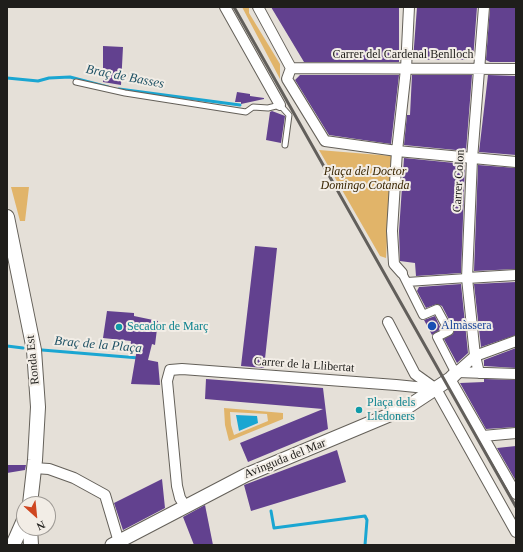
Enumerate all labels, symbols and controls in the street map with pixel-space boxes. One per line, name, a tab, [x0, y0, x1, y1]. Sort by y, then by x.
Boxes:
street label: Carrer del Cardenal Benlloch	[333, 48, 473, 62]
water label: Braç de Basses	[85, 62, 165, 92]
street label: Carrer Colon	[450, 149, 468, 213]
park label: Plaça del Doctor Domingo Cotanda	[320, 165, 410, 193]
place label: Almàssera	[441, 319, 492, 333]
place label: Secador de Març	[127, 320, 208, 334]
marker: Almàssera	[426, 320, 438, 332]
marker: Secador de Març	[114, 322, 124, 332]
water label: Braç de la Plaça	[54, 333, 142, 357]
street label: Ronda Est	[23, 335, 43, 385]
street label: Carrer de la Llibertat	[253, 354, 355, 376]
place label: Plaça dels Lledoners	[367, 396, 415, 424]
marker: Plaça dels Lledoners	[354, 405, 364, 415]
street label: Avinguda del Mar	[242, 436, 328, 482]
north arrow	[16, 496, 56, 536]
text: N	[35, 519, 47, 533]

